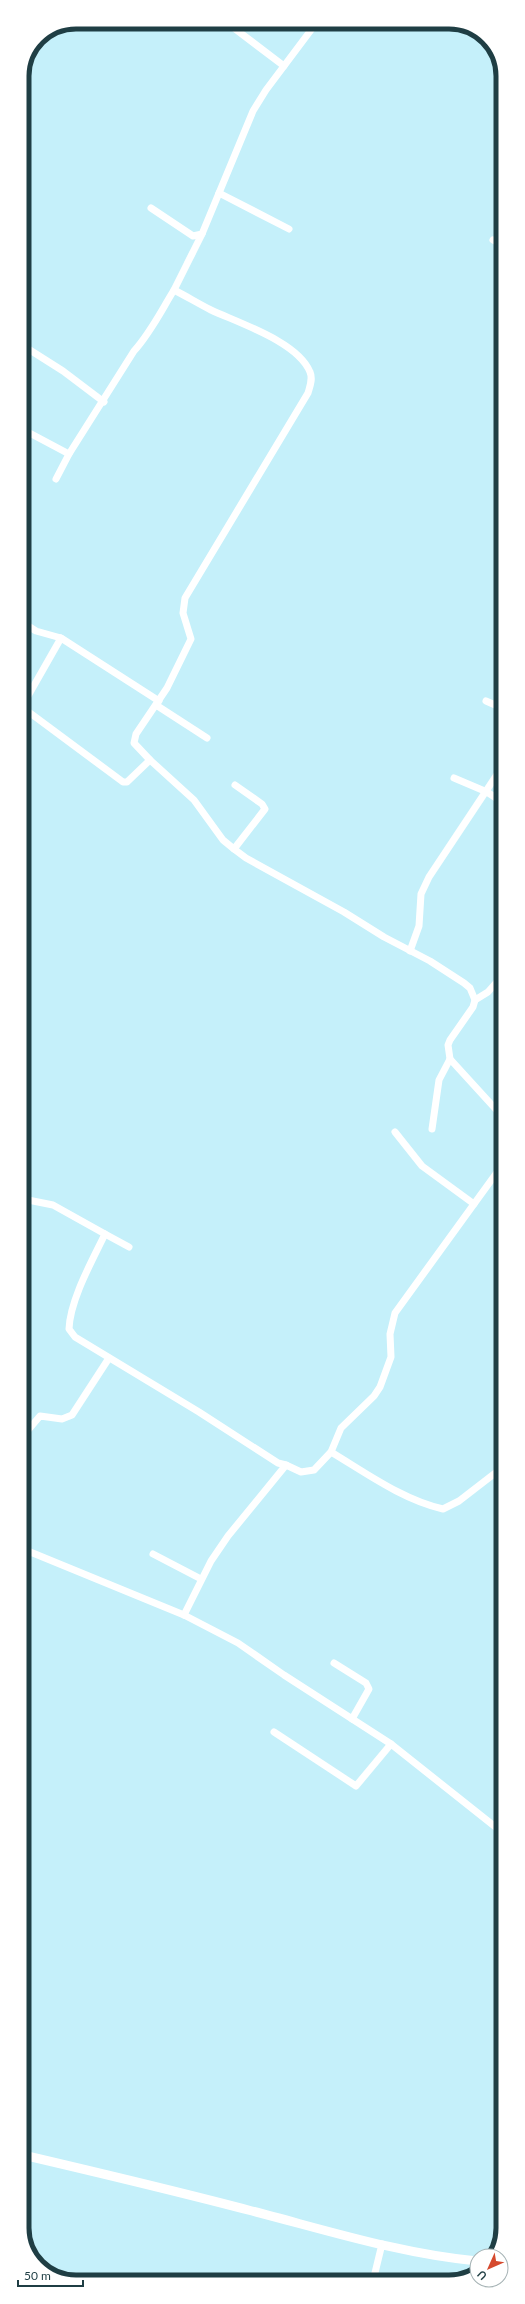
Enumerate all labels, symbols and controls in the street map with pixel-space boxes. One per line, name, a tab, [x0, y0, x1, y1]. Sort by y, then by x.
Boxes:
north arrow	[469, 2248, 509, 2288]
scale bar	[18, 2262, 83, 2288]
text: 50 m	[24, 2268, 51, 2283]
text: U	[474, 2268, 489, 2283]

